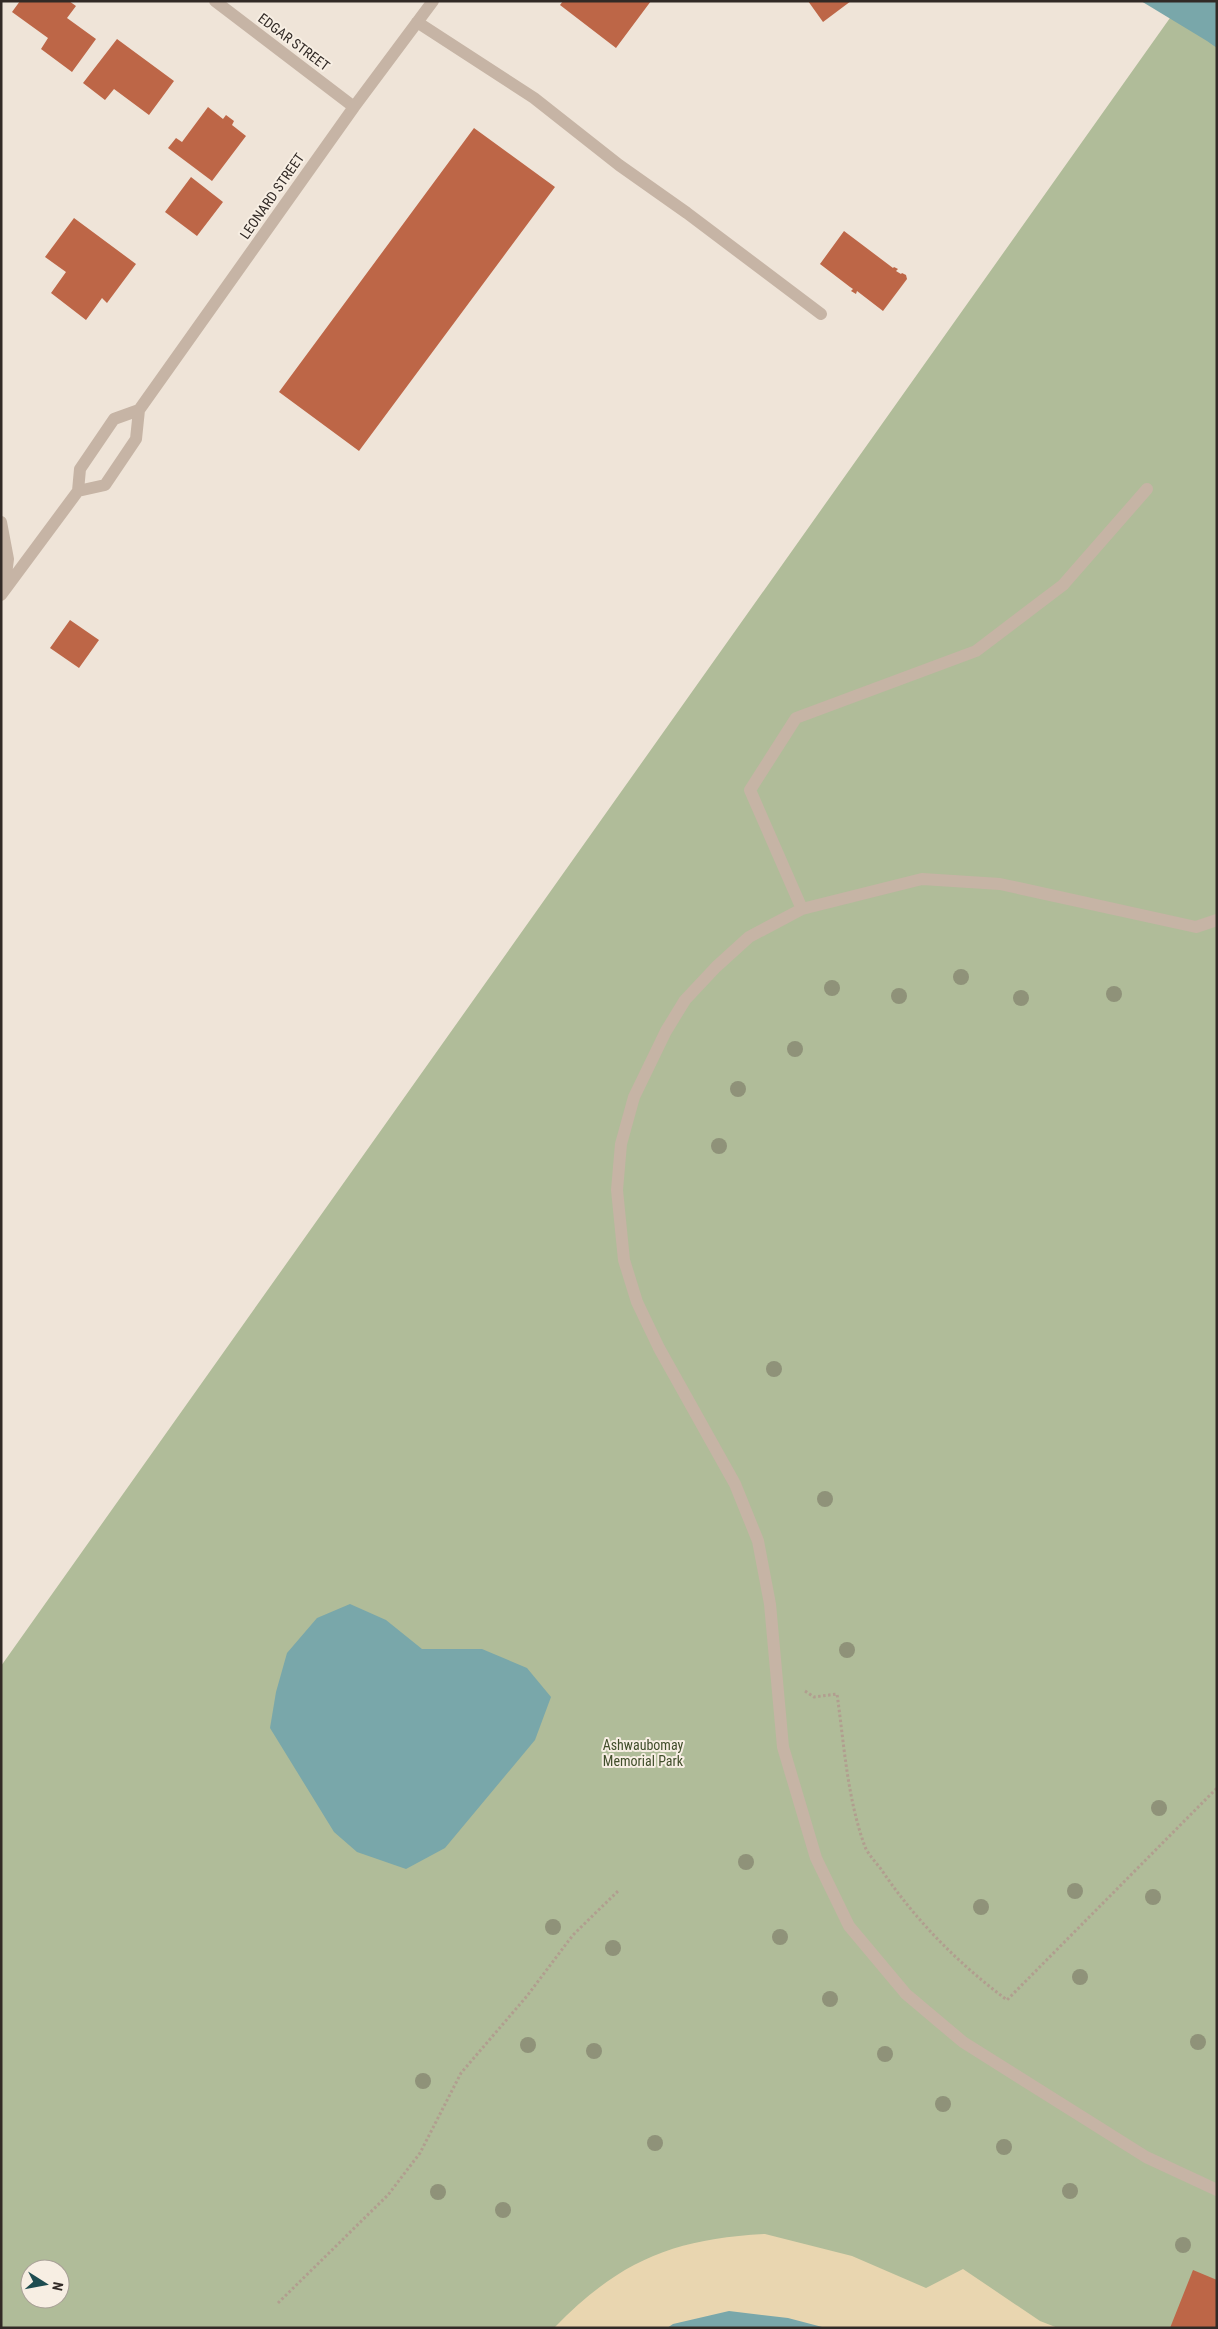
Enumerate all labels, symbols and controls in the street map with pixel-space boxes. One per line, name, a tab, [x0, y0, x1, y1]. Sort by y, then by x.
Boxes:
street label: EDGAR STREET	[255, 10, 333, 74]
street label: LEONARD STREET	[237, 150, 307, 242]
park label: Ashwaubomay Memorial Park	[603, 1737, 684, 1769]
north arrow	[20, 2259, 70, 2309]
text: N	[49, 2281, 66, 2292]

